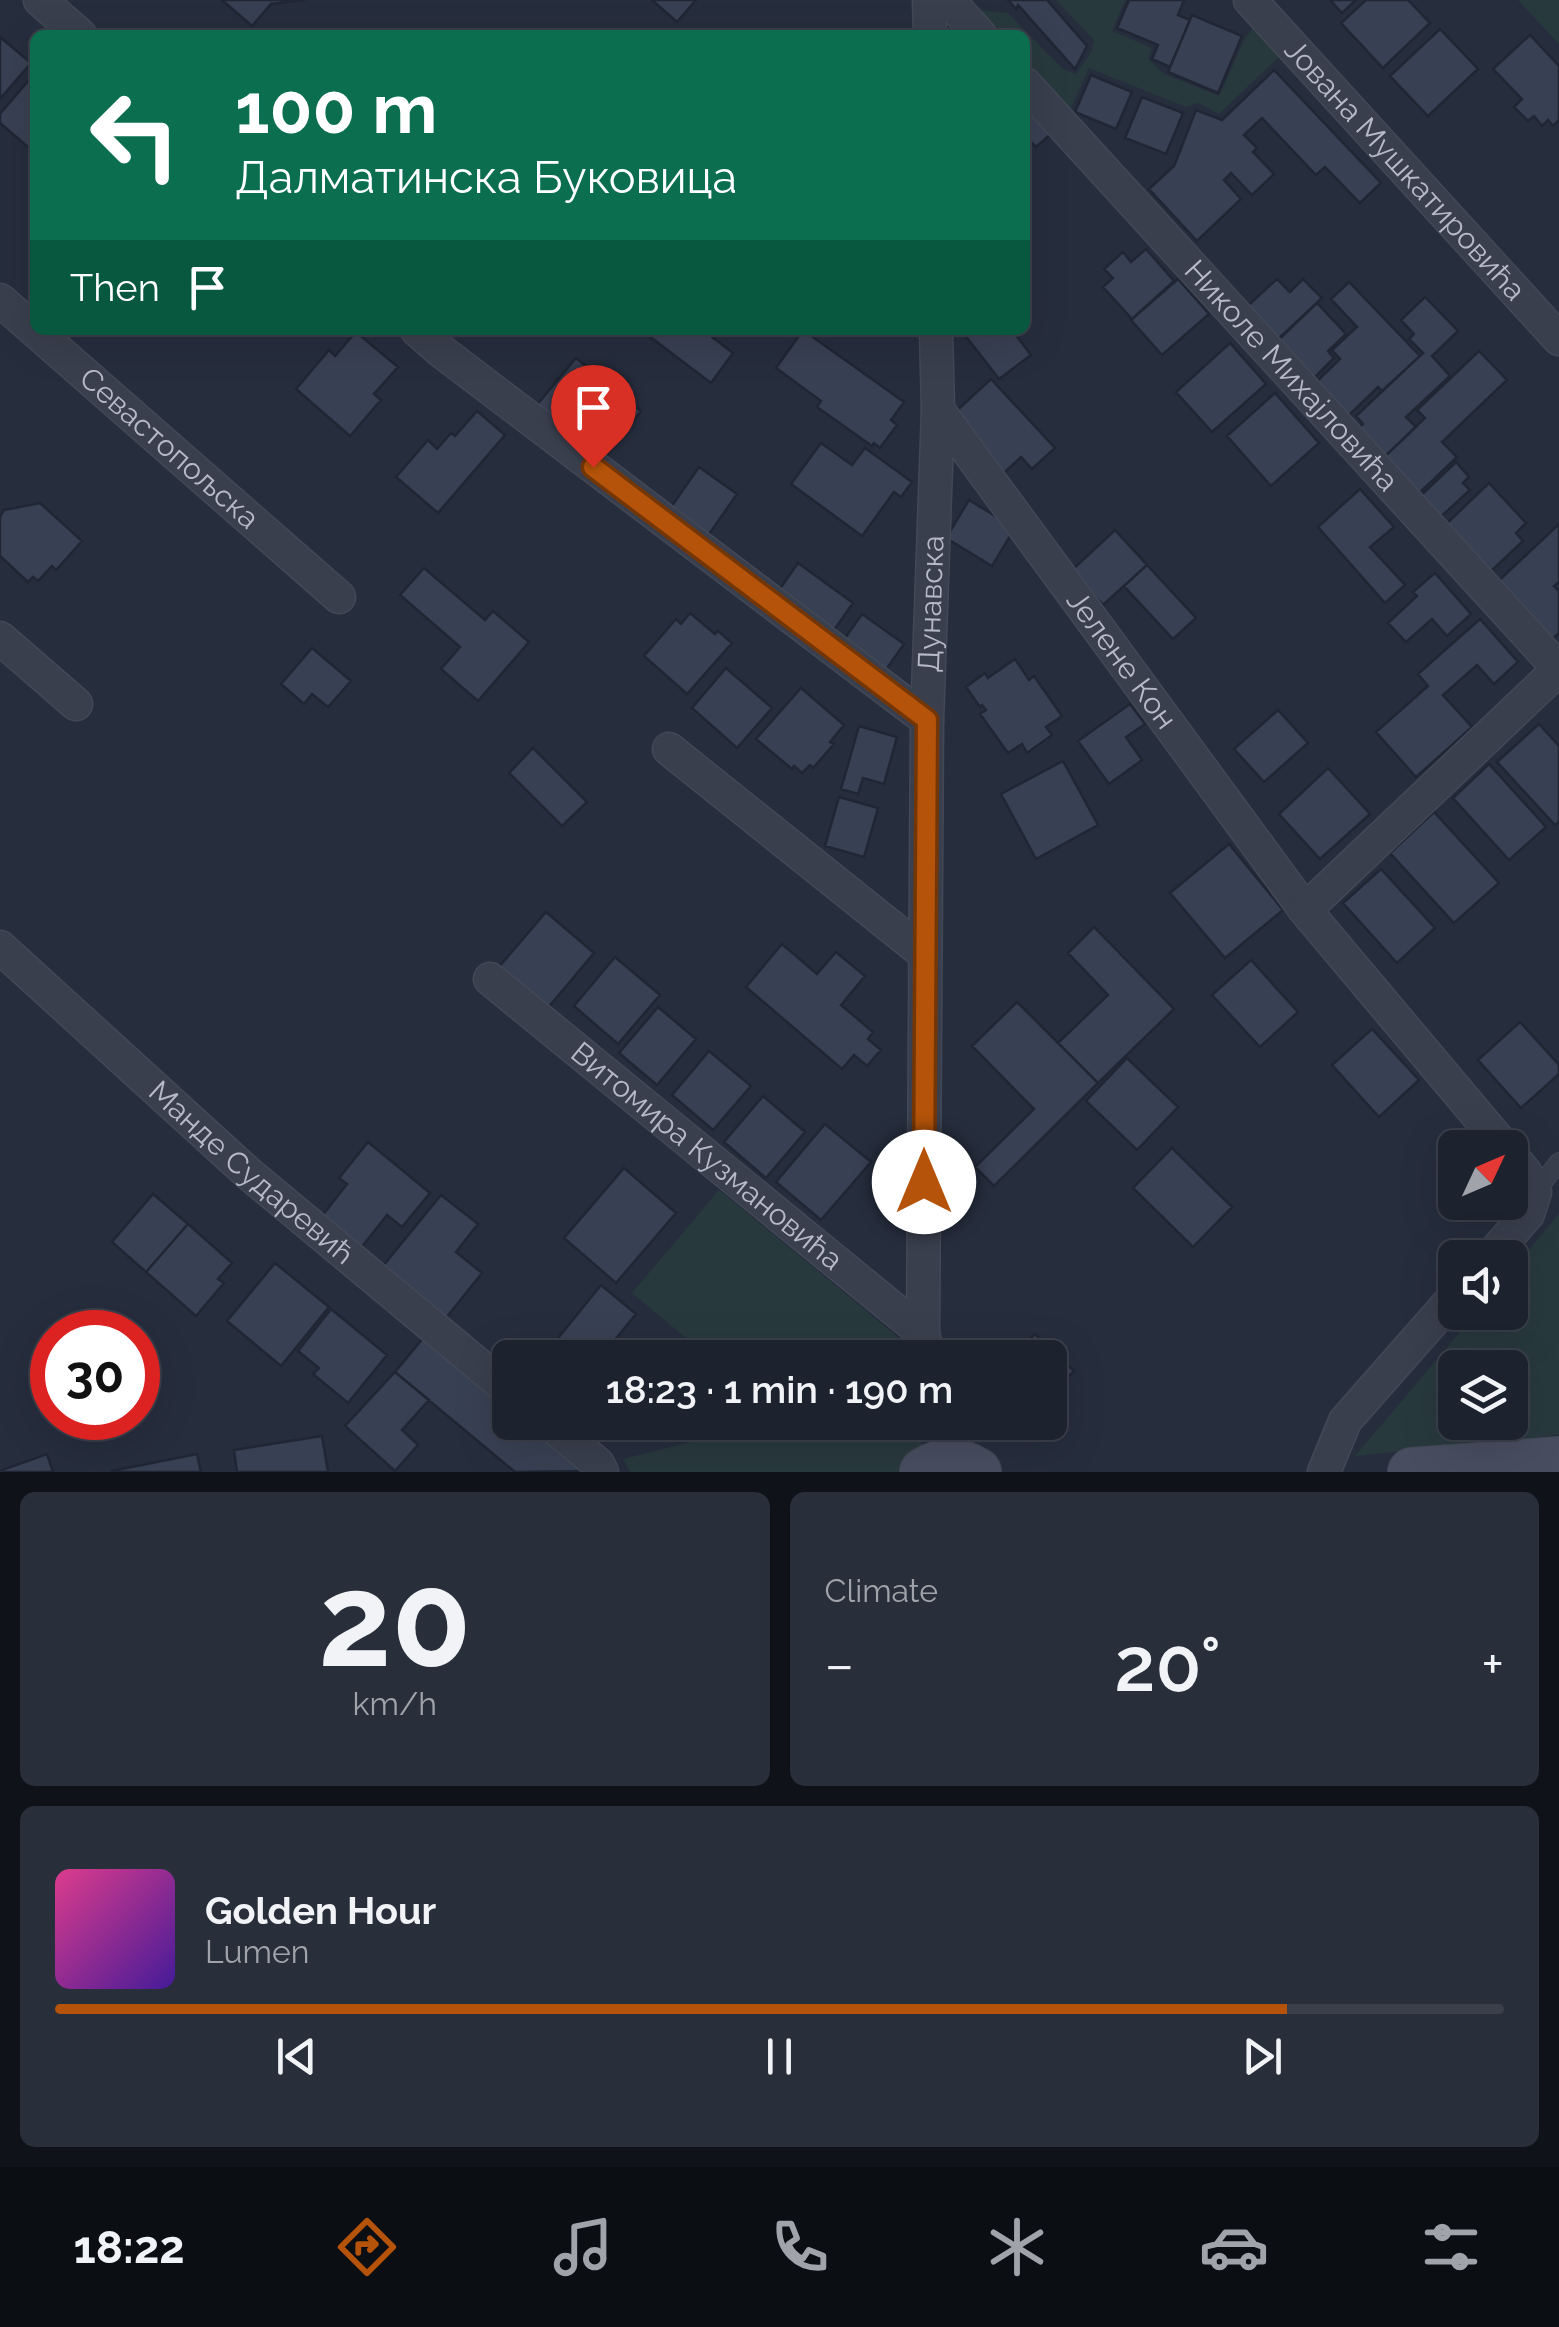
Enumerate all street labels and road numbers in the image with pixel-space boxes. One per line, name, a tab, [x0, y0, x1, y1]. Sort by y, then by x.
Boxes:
street label: Јована Мушкатировића	[1278, 32, 1533, 307]
street label: Николе Михајловића	[1178, 253, 1406, 498]
street label: Севастопољска	[73, 360, 266, 536]
street label: Дунавска	[911, 535, 951, 673]
street label: Јелене Кон	[1060, 584, 1184, 736]
street label: Витомира Кузмановића	[564, 1035, 850, 1277]
street label: Манде Сударевић	[142, 1073, 362, 1271]

